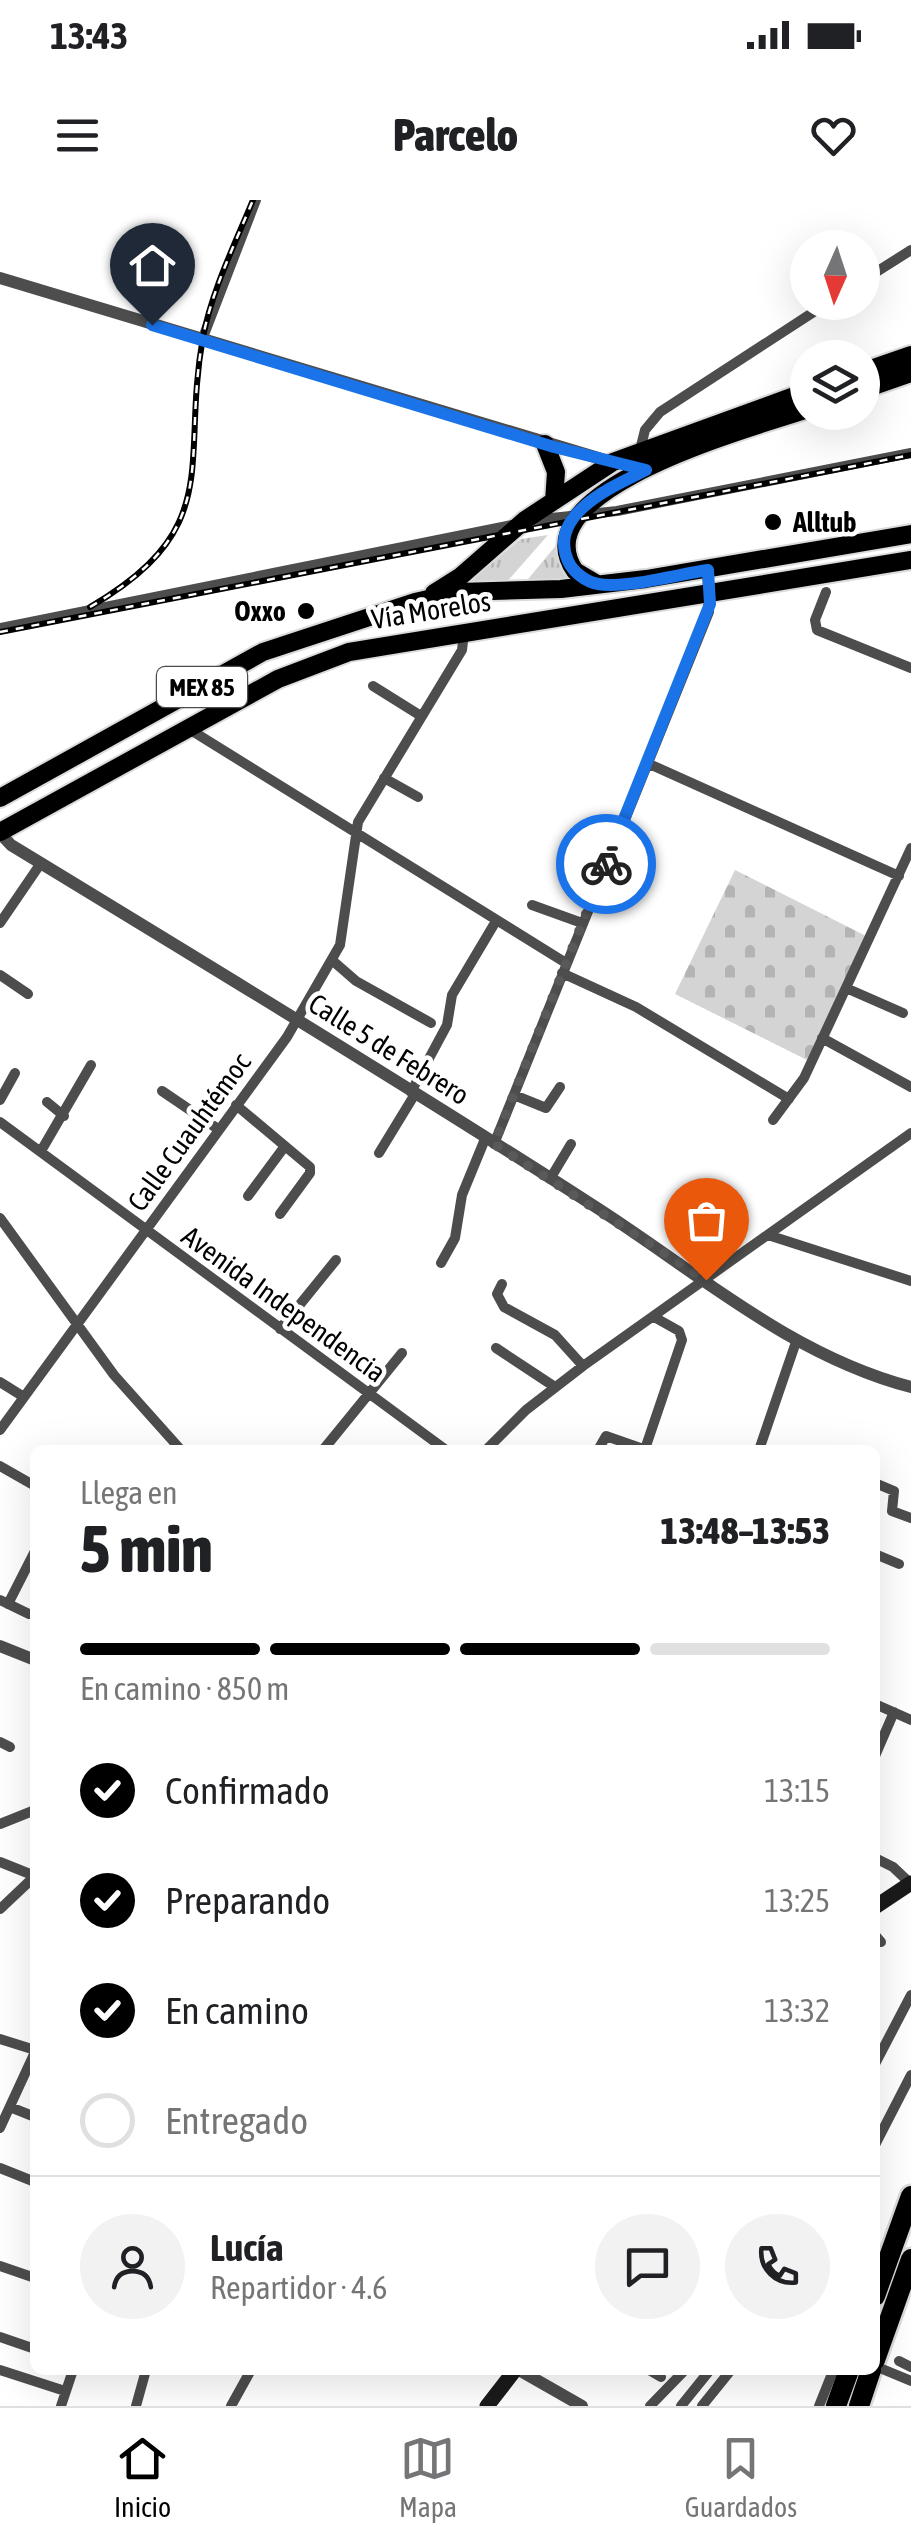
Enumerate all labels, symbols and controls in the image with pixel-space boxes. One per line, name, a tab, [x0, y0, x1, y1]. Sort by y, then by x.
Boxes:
text: 13:43	[50, 14, 128, 57]
icon: menu	[50, 108, 105, 163]
icon: heart	[806, 108, 861, 163]
text: Parcelo	[393, 109, 518, 161]
pin	[110, 223, 195, 326]
north arrow	[790, 230, 880, 320]
map controls	[790, 230, 880, 430]
icon: home	[125, 238, 180, 293]
button: layers	[790, 340, 880, 430]
place label: Alltub	[792, 506, 856, 538]
marker: Alltub	[762, 511, 784, 533]
street label: Vía Morelos	[369, 585, 493, 635]
place label: Oxxo	[234, 595, 286, 627]
marker: Oxxo	[295, 600, 317, 622]
road number: MEX 85	[157, 667, 247, 707]
courier	[556, 814, 656, 914]
icon: bike	[579, 837, 634, 892]
street label: Calle 5 de Febrero	[303, 987, 475, 1111]
street label: Calle Cuauhtémoc	[121, 1046, 257, 1217]
pin	[664, 1178, 749, 1281]
icon: bag	[679, 1193, 734, 1248]
street label: Avenida Independencia	[176, 1219, 392, 1389]
text: Llega en	[80, 1474, 178, 1511]
text: 13:48–13:53	[660, 1509, 830, 1552]
text: 5 min	[80, 1511, 213, 1586]
text: En camino · 850 m	[80, 1670, 289, 1707]
icon: check	[80, 1763, 135, 1818]
text: Confirmado	[165, 1769, 330, 1812]
text: 13:15	[764, 1772, 830, 1809]
icon: check	[80, 1873, 135, 1928]
text: Preparando	[165, 1879, 330, 1922]
text: 13:25	[764, 1882, 830, 1919]
icon: check	[80, 1983, 135, 2038]
text: En camino	[165, 1989, 309, 2032]
text: 13:32	[764, 1992, 830, 2029]
text: Entregado	[165, 2099, 308, 2142]
button: person	[80, 2214, 185, 2319]
button: chat	[595, 2214, 700, 2319]
button: phone	[725, 2214, 830, 2319]
text: Lucía	[210, 2226, 284, 2269]
text: Repartidor · 4.6	[210, 2269, 387, 2306]
tab: Inicio	[114, 2431, 171, 2523]
tab: Mapa	[399, 2431, 457, 2523]
tab: Guardados	[685, 2431, 797, 2523]

